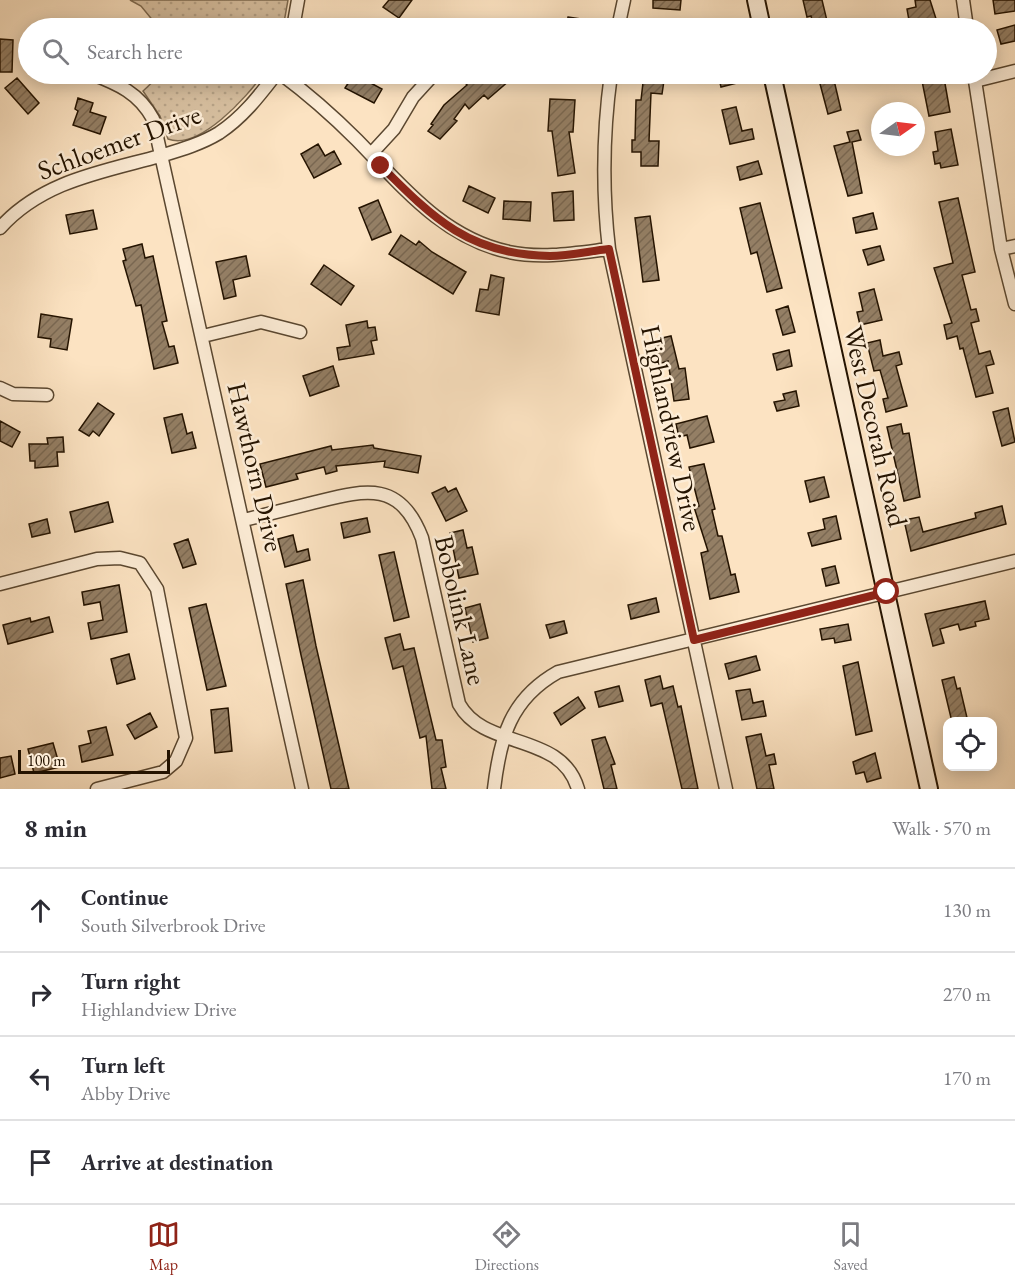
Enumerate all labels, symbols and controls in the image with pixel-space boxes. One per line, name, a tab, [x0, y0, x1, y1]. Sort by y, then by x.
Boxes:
search box	[18, 18, 997, 84]
icon: search	[39, 35, 72, 68]
text: Search here	[87, 37, 182, 66]
street label: Schloemer Drive	[32, 96, 206, 188]
north arrow	[871, 102, 925, 156]
route end	[367, 152, 393, 178]
street label: Highlandview Drive	[633, 322, 711, 534]
street label: West Decorah Road	[836, 322, 916, 530]
street label: Hawthorn Drive	[220, 379, 292, 555]
street label: Bobolink Lane	[427, 532, 495, 688]
route start	[873, 578, 899, 604]
map controls	[943, 717, 997, 771]
button: locate	[943, 717, 997, 771]
scale bar	[18, 747, 170, 774]
text: 100 m	[27, 750, 66, 771]
text: 8 min	[24, 811, 87, 845]
text: Walk · 570 m	[892, 815, 991, 841]
text: Continue	[81, 883, 168, 912]
icon: ahead	[24, 894, 57, 927]
text: 130 m	[943, 897, 991, 923]
text: South Silverbrook Drive	[81, 912, 266, 938]
text: Turn right	[81, 967, 180, 996]
icon: right	[24, 978, 57, 1011]
text: 270 m	[943, 981, 991, 1007]
text: Highlandview Drive	[81, 996, 236, 1022]
text: Turn left	[81, 1051, 165, 1080]
icon: left	[24, 1062, 57, 1095]
text: 170 m	[943, 1065, 991, 1091]
text: Abby Drive	[81, 1080, 170, 1106]
icon: arrive	[24, 1146, 57, 1179]
text: Arrive at destination	[81, 1148, 273, 1177]
tab: Map	[147, 1218, 180, 1275]
tab: Directions	[475, 1218, 539, 1275]
tab: Saved	[833, 1218, 868, 1275]

